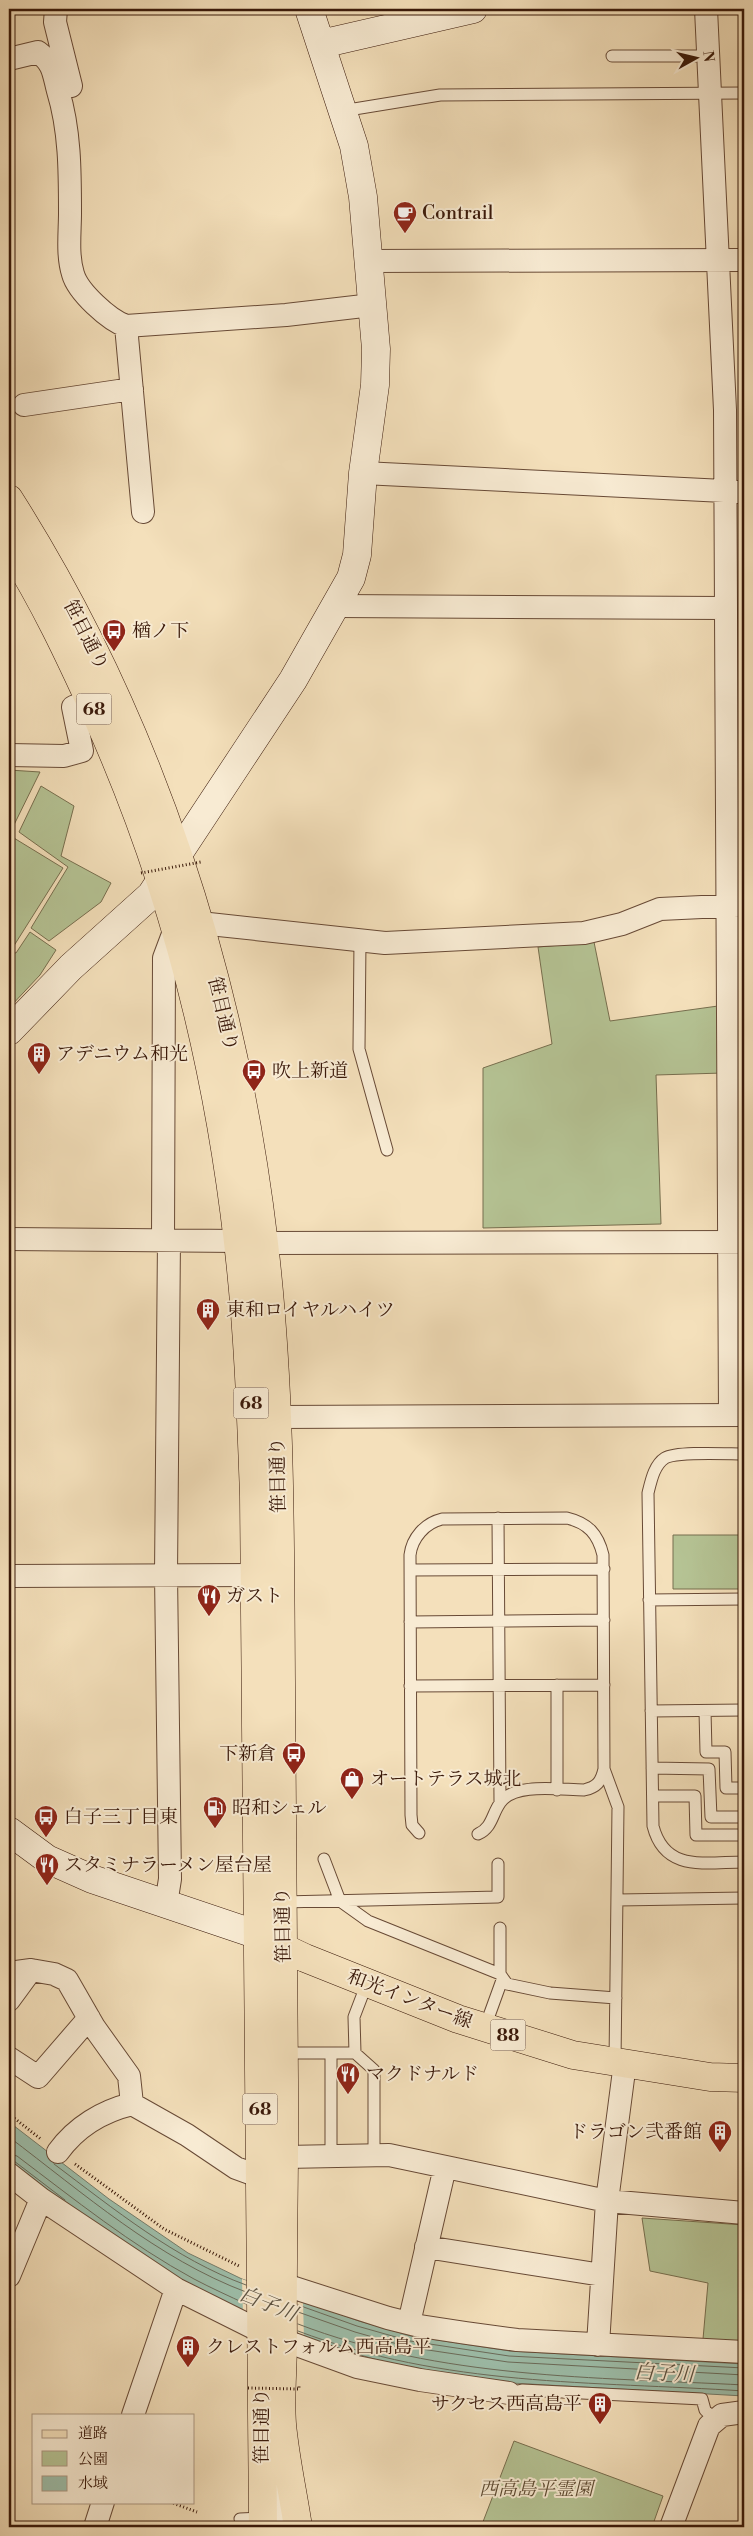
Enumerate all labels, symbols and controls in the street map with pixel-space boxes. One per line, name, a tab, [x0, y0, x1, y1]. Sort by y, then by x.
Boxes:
north arrow	[670, 32, 720, 82]
text: N	[698, 50, 718, 63]
cafe icon: Contrail	[392, 200, 418, 234]
place label: Contrail	[422, 201, 494, 225]
street label: 笹目通り	[58, 596, 114, 674]
bus stop icon: 楢ノ下	[101, 618, 127, 652]
place label: 楢ノ下	[132, 619, 189, 643]
road number: 68	[76, 694, 112, 724]
street label: 笹目通り	[203, 974, 243, 1054]
building icon: アデニウム和光	[26, 1041, 52, 1075]
place label: アデニウム和光	[56, 1042, 188, 1066]
bus stop icon: 吹上新道	[241, 1058, 267, 1092]
place label: 吹上新道	[272, 1059, 348, 1083]
building icon: 東和ロイヤルハイツ	[195, 1297, 221, 1331]
place label: 東和ロイヤルハイツ	[226, 1298, 395, 1322]
road number: 68	[234, 1388, 268, 1419]
street label: 笹目通り	[265, 1437, 291, 1513]
restaurant icon: ガスト	[196, 1583, 222, 1617]
place label: ガスト	[226, 1584, 283, 1608]
bus stop icon: 下新倉	[281, 1741, 307, 1775]
place label: 下新倉	[219, 1742, 276, 1766]
shop icon: オートテラス城北	[339, 1766, 365, 1800]
place label: オートテラス城北	[370, 1767, 521, 1791]
fuel station icon: 昭和シェル	[202, 1795, 228, 1829]
place label: 昭和シェル	[232, 1796, 327, 1820]
bus stop icon: 白子三丁目東	[33, 1804, 59, 1838]
place label: 白子三丁目東	[64, 1805, 178, 1829]
restaurant icon: スタミナラーメン屋台屋	[34, 1852, 60, 1886]
place label: スタミナラーメン屋台屋	[64, 1853, 272, 1877]
street label: 笹目通り	[270, 1887, 296, 1963]
street label: 和光インター線	[344, 1964, 476, 2034]
road number: 88	[490, 2020, 526, 2050]
restaurant icon: マクドナルド	[335, 2061, 361, 2095]
place label: マクドナルド	[366, 2062, 479, 2086]
road number: 68	[242, 2094, 278, 2124]
building icon: ドラゴン弐番館	[707, 2119, 733, 2153]
place label: ドラゴン弐番館	[569, 2120, 702, 2144]
water label: 白子川	[236, 2282, 302, 2329]
building icon: クレストフォルム西高島平	[175, 2334, 201, 2368]
place label: クレストフォルム西高島平	[206, 2335, 431, 2359]
water label: 白子川	[633, 2360, 697, 2388]
street label: 笹目通り	[250, 2388, 274, 2464]
building icon: サクセス西高島平	[587, 2391, 613, 2425]
place label: サクセス西高島平	[431, 2392, 582, 2416]
legend	[32, 2414, 195, 2504]
text: 道路	[78, 2424, 108, 2443]
text: 公園	[78, 2450, 108, 2469]
text: 水域	[78, 2474, 108, 2493]
park label: 西高島平霊園	[479, 2477, 596, 2501]

